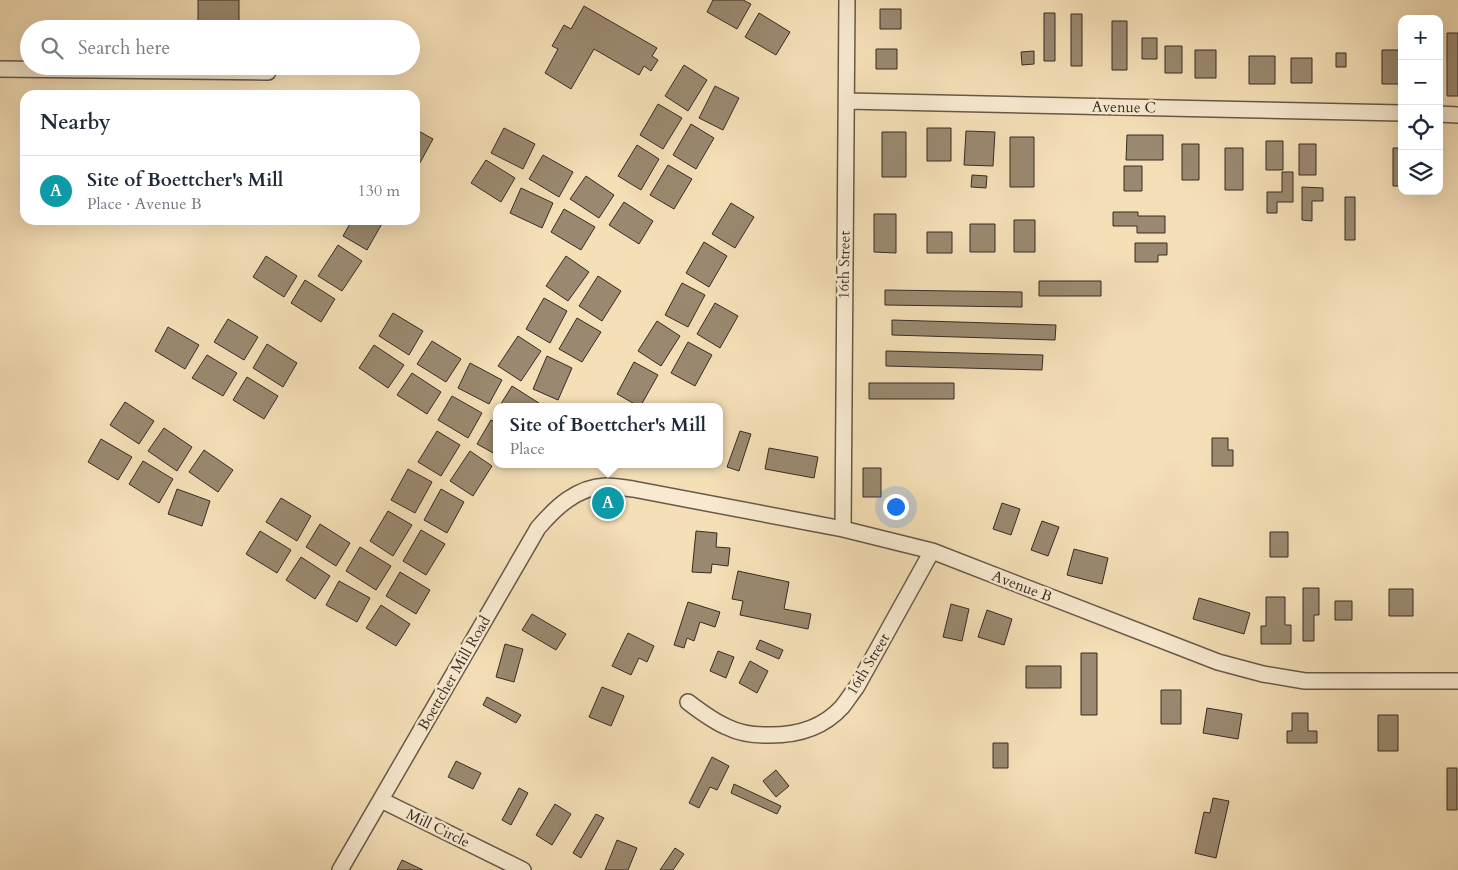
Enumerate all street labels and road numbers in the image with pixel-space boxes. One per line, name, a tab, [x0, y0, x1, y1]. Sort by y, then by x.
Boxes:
street label: Avenue C	[1092, 96, 1156, 118]
street label: 16th Street	[833, 230, 855, 299]
street label: Avenue B	[989, 565, 1055, 607]
street label: Boettcher Mill Road	[413, 612, 495, 734]
street label: 16th Street	[842, 629, 894, 698]
street label: Mill Circle	[403, 804, 473, 852]

